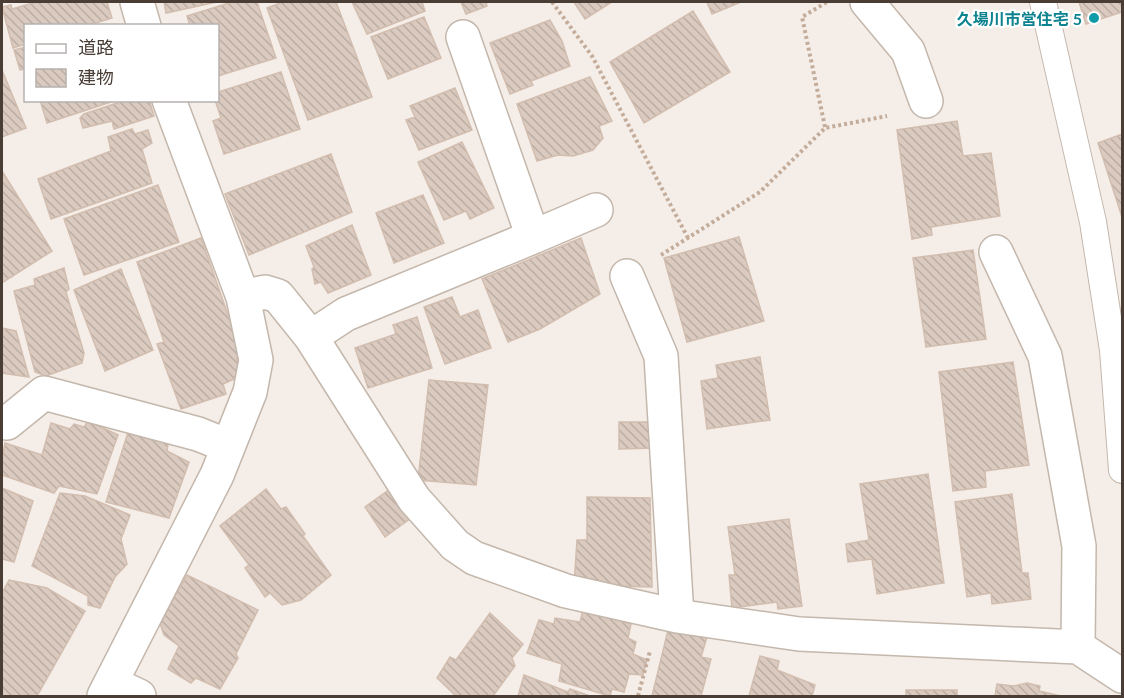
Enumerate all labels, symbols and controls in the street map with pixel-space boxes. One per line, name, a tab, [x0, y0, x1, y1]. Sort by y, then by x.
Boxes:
place label: 久場川市営住宅 5	[957, 9, 1082, 28]
marker: 久場川市営住宅 5	[1087, 11, 1101, 25]
legend	[24, 24, 219, 102]
text: 道路	[78, 36, 114, 58]
text: 建物	[78, 66, 114, 88]

